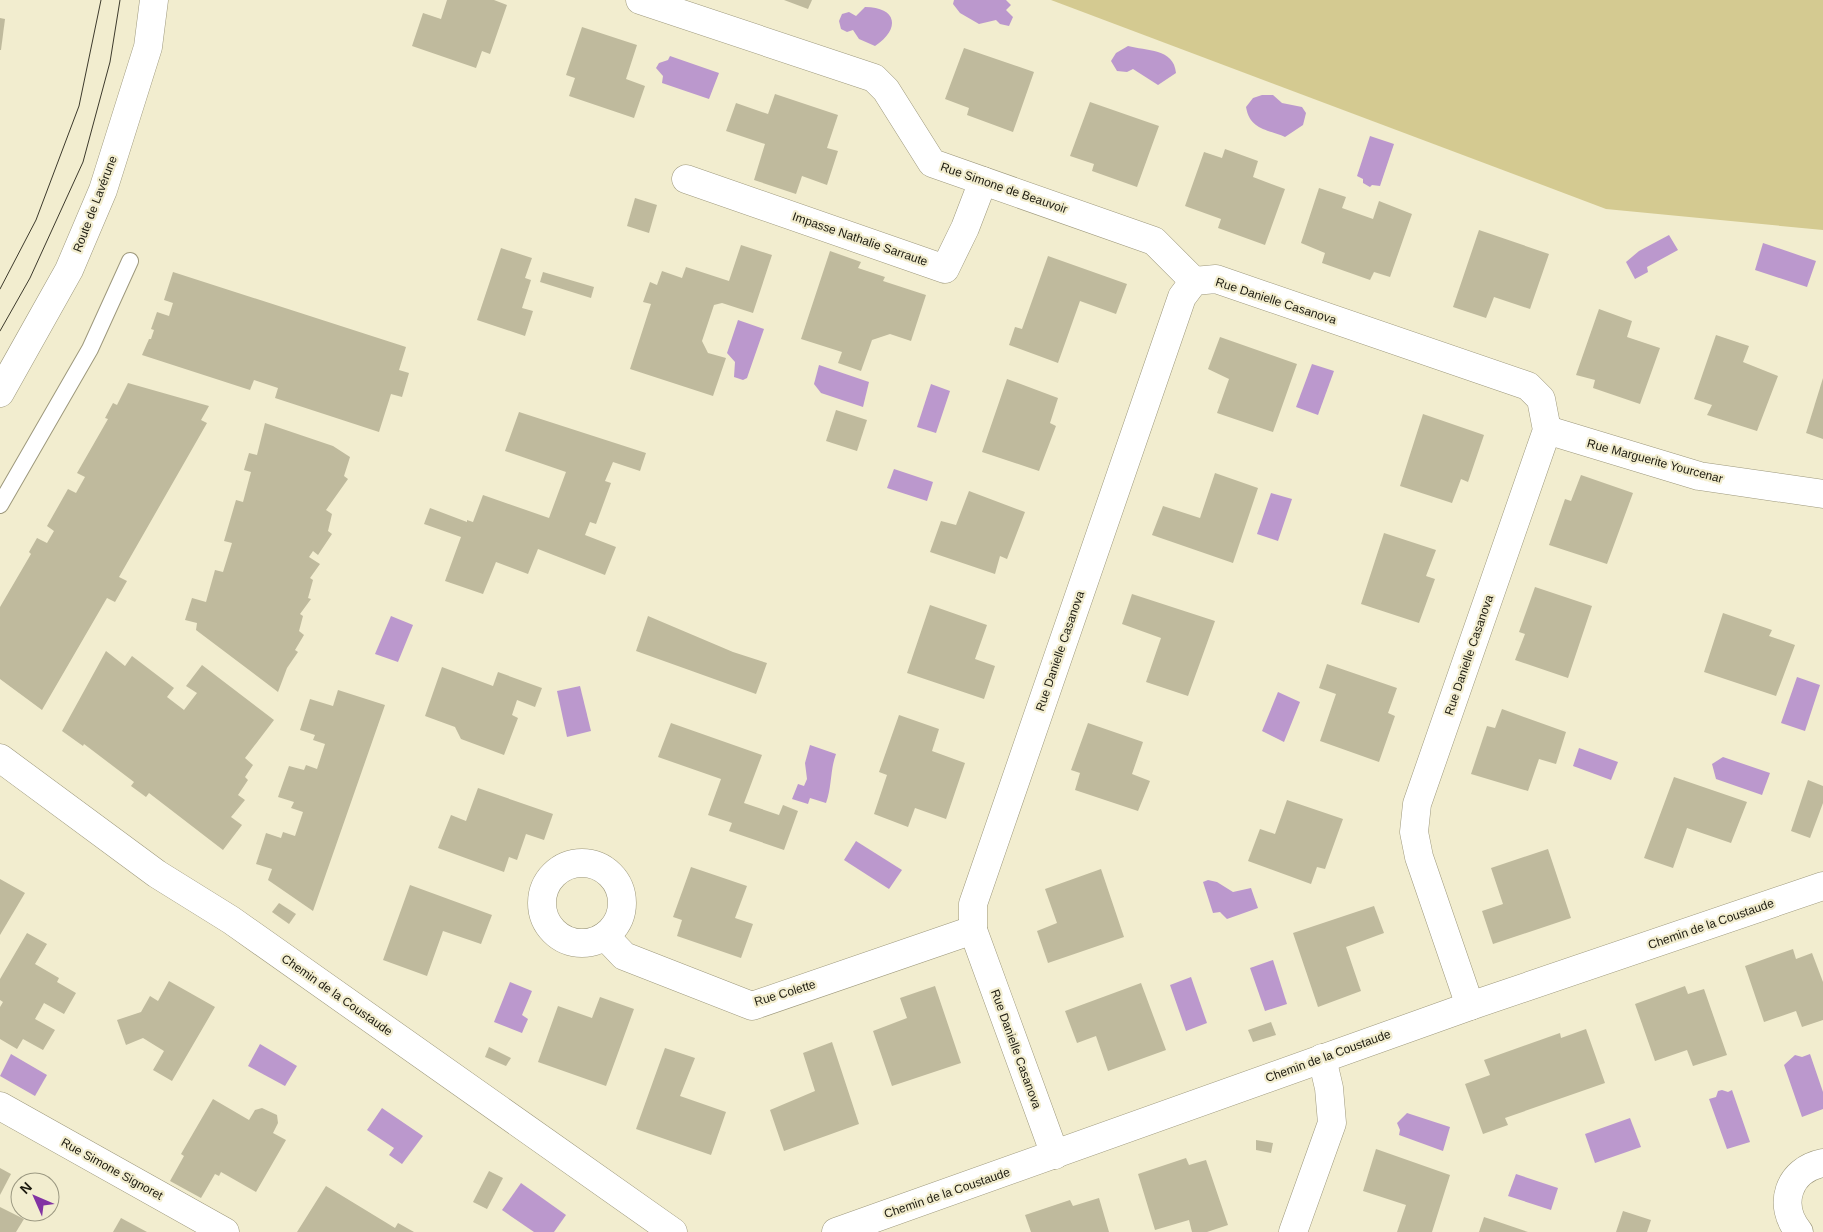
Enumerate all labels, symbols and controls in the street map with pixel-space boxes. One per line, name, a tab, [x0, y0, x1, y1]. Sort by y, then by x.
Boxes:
street label: Route de Lavérune	[70, 154, 120, 254]
street label: Rue Simone de Beauvoir	[939, 160, 1069, 216]
street label: Impasse Nathalie Sarraute	[791, 209, 930, 269]
street label: Rue Danielle Casanova	[1214, 275, 1338, 327]
street label: Rue Marguerite Yourcenar	[1586, 436, 1724, 486]
street label: Rue Danielle Casanova	[1033, 589, 1087, 713]
street label: Rue Danielle Casanova	[1442, 593, 1496, 717]
street label: Chemin de la Coustaude	[1646, 896, 1776, 952]
street label: Chemin de la Coustaude	[279, 951, 395, 1039]
street label: Rue Colette	[753, 977, 818, 1009]
street label: Rue Danielle Casanova	[988, 987, 1044, 1111]
street label: Chemin de la Coustaude	[1264, 1027, 1393, 1085]
street label: Rue Simone Signoret	[59, 1135, 166, 1203]
street label: Chemin de la Coustaude	[882, 1165, 1012, 1221]
north arrow	[10, 1172, 60, 1222]
text: N	[17, 1179, 35, 1197]

